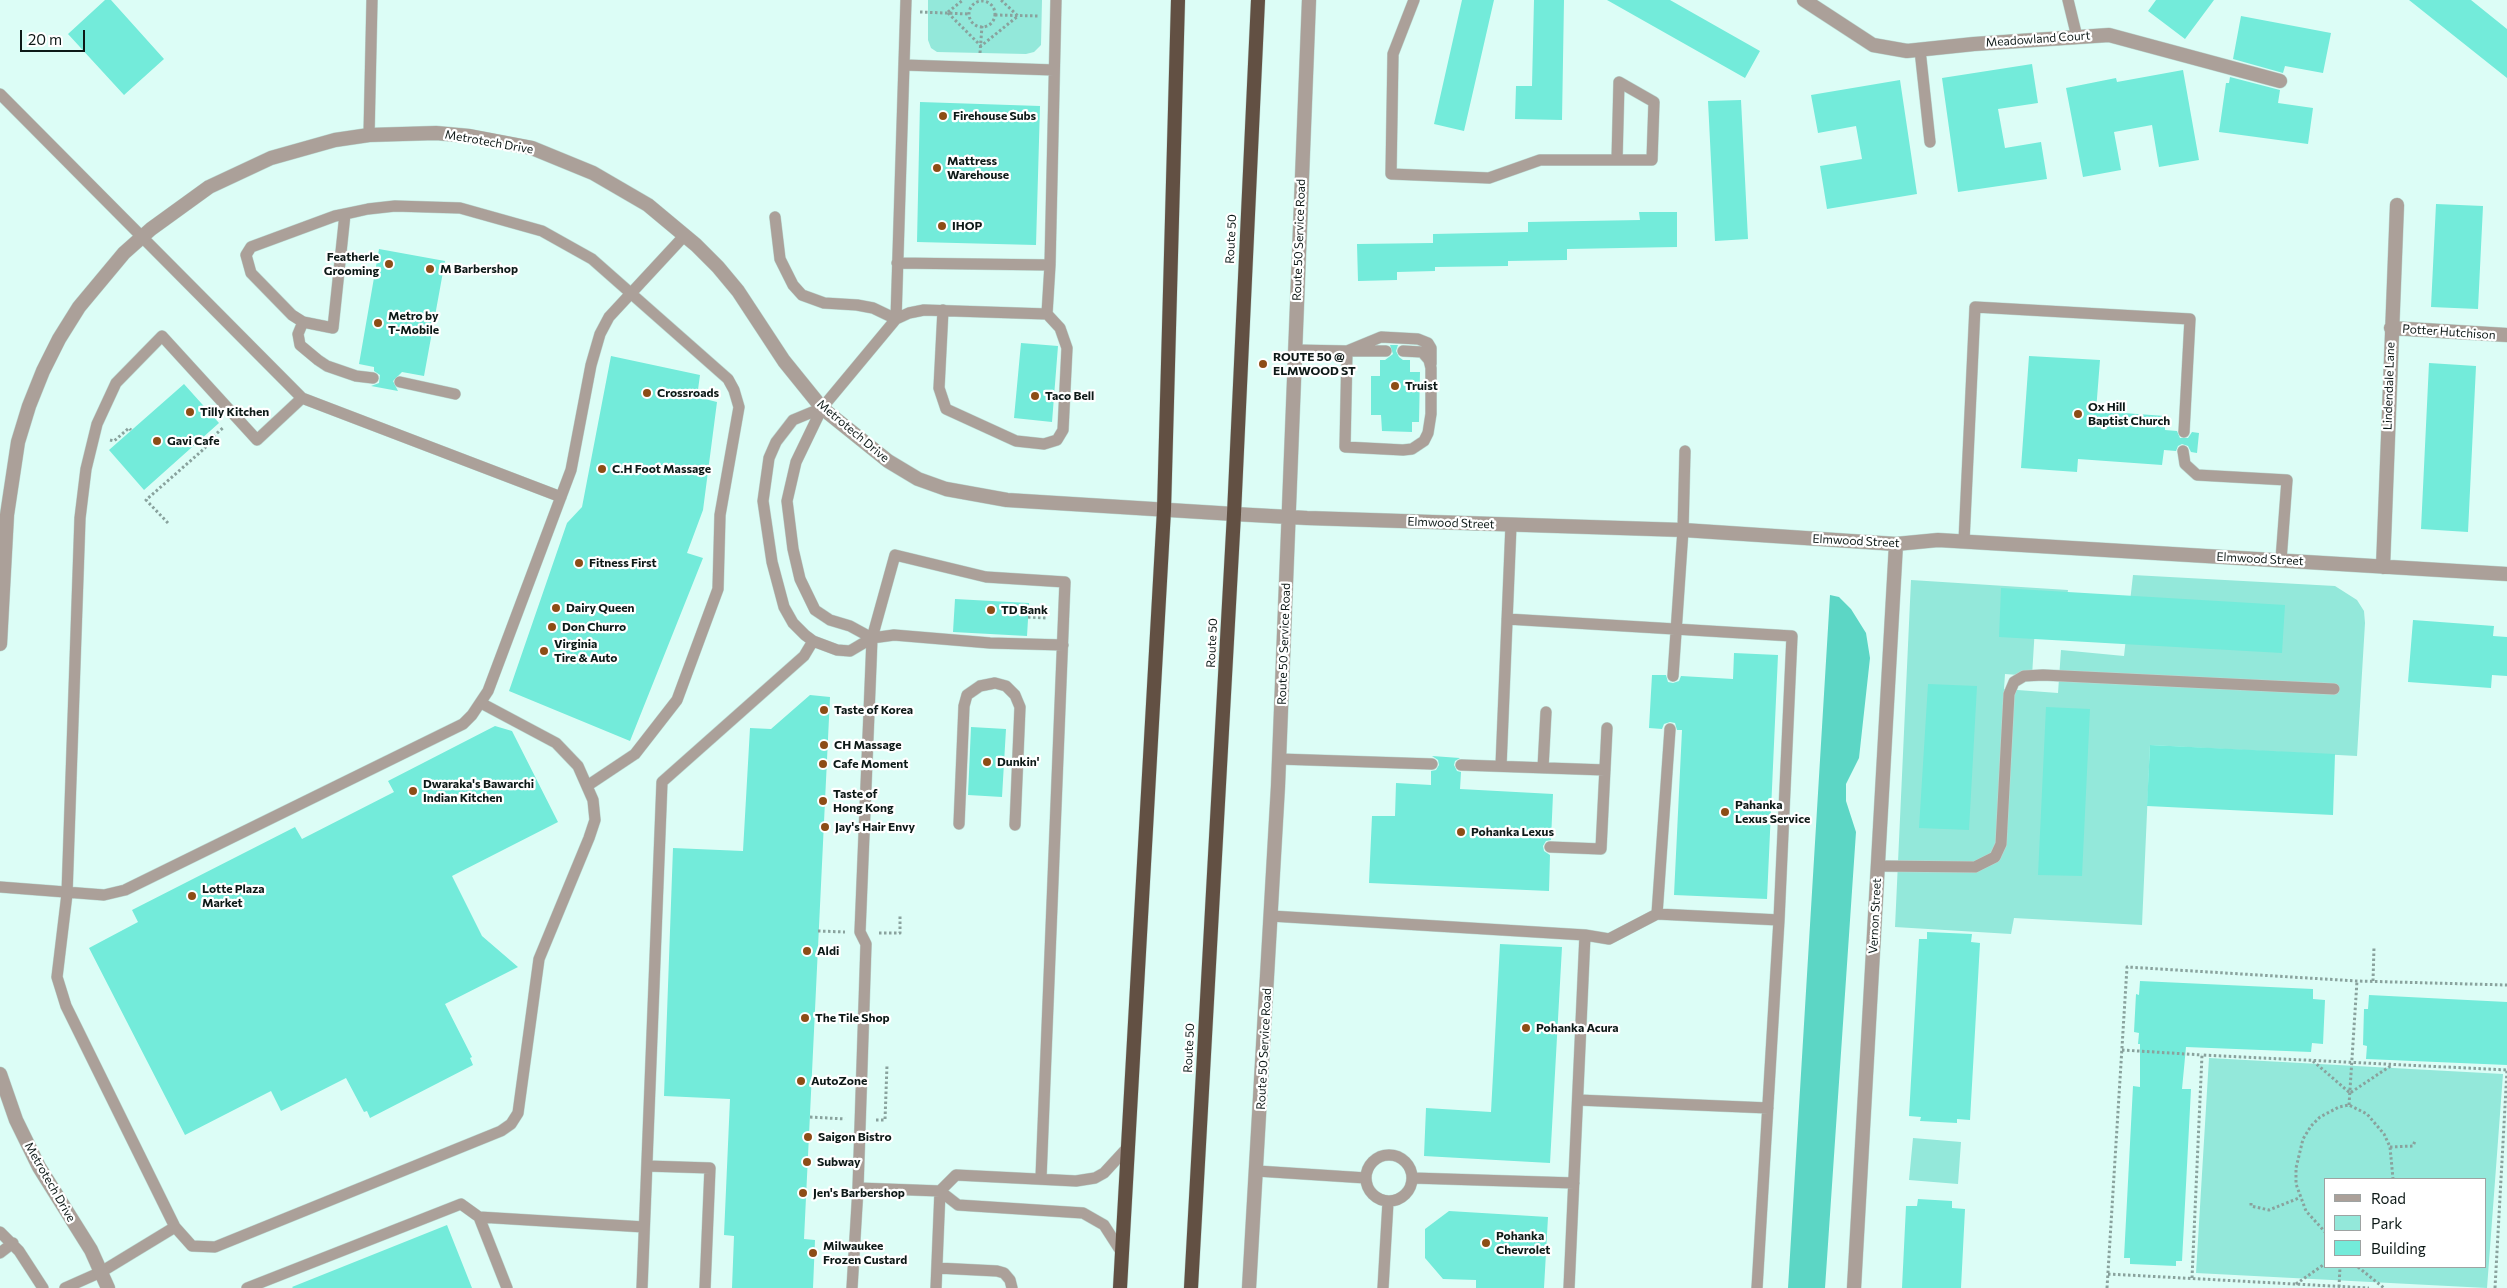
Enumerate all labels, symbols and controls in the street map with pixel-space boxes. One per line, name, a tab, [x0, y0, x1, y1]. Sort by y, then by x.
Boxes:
scale bar	[22, 20, 88, 52]
street label: Meadowland Court	[1985, 28, 2091, 50]
text: 20 m	[28, 30, 62, 48]
place label: Firehouse Subs	[953, 109, 1036, 123]
marker: Firehouse Subs	[937, 110, 949, 122]
street label: Metrotech Drive	[444, 127, 534, 157]
place label: Mattress Warehouse	[947, 154, 1009, 182]
marker: Mattress Warehouse	[931, 162, 943, 174]
street label: Route 50 Service Road	[1290, 179, 1308, 301]
street label: Route 50	[1223, 214, 1239, 264]
place label: IHOP	[952, 219, 982, 233]
marker: IHOP	[936, 220, 948, 232]
place label: Featherle Grooming	[324, 250, 379, 278]
marker: Featherle Grooming	[383, 258, 395, 270]
place label: M Barbershop	[440, 262, 518, 276]
marker: M Barbershop	[424, 263, 436, 275]
place label: Metro by T-Mobile	[388, 309, 439, 337]
marker: Metro by T-Mobile	[372, 317, 384, 329]
street label: Potter Hutchison	[2402, 322, 2496, 342]
street label: Lindendale Lane	[2380, 342, 2398, 430]
place label: ROUTE 50 @ ELMWOOD ST	[1273, 350, 1356, 378]
marker: ROUTE 50 @ ELMWOOD ST	[1257, 358, 1269, 370]
place label: Truist	[1405, 379, 1438, 393]
marker: Truist	[1389, 380, 1401, 392]
place label: Crossroads	[657, 386, 719, 400]
marker: Crossroads	[641, 387, 653, 399]
place label: Taco Bell	[1045, 389, 1094, 403]
marker: Taco Bell	[1029, 390, 1041, 402]
street label: Metrotech Drive	[814, 397, 892, 465]
place label: Ox Hill Baptist Church	[2088, 400, 2170, 428]
place label: Tilly Kitchen	[200, 405, 269, 419]
marker: Tilly Kitchen	[184, 406, 196, 418]
marker: Ox Hill Baptist Church	[2072, 408, 2084, 420]
place label: Gavi Cafe	[167, 434, 220, 448]
marker: Gavi Cafe	[151, 435, 163, 447]
place label: C.H Foot Massage	[612, 462, 711, 476]
marker: C.H Foot Massage	[596, 463, 608, 475]
street label: Elmwood Street	[1407, 514, 1495, 532]
street label: Elmwood Street	[1812, 532, 1900, 550]
street label: Elmwood Street	[2216, 550, 2304, 568]
place label: Fitness First	[589, 556, 657, 570]
marker: Fitness First	[573, 557, 585, 569]
street label: Route 50 Service Road	[1275, 583, 1293, 705]
place label: Dairy Queen	[566, 601, 634, 615]
marker: Dairy Queen	[550, 602, 562, 614]
place label: TD Bank	[1001, 603, 1048, 617]
marker: TD Bank	[985, 604, 997, 616]
street label: Route 50	[1204, 618, 1220, 668]
place label: Don Churro	[562, 620, 626, 634]
marker: Don Churro	[546, 621, 558, 633]
place label: Virginia Tire & Auto	[554, 637, 617, 665]
marker: Virginia Tire & Auto	[538, 645, 550, 657]
place label: Taste of Korea	[834, 703, 913, 717]
marker: Taste of Korea	[818, 704, 830, 716]
place label: CH Massage	[834, 738, 902, 752]
marker: CH Massage	[818, 739, 830, 751]
place label: Dunkin'	[997, 755, 1039, 769]
marker: Dunkin'	[981, 756, 993, 768]
place label: Cafe Moment	[833, 757, 908, 771]
marker: Cafe Moment	[817, 758, 829, 770]
place label: Dwaraka's Bawarchi Indian Kitchen	[423, 777, 534, 805]
marker: Dwaraka's Bawarchi Indian Kitchen	[407, 785, 419, 797]
place label: Taste of Hong Kong	[833, 787, 894, 815]
marker: Taste of Hong Kong	[817, 795, 829, 807]
place label: Pahanka Lexus Service	[1735, 798, 1810, 826]
marker: Pahanka Lexus Service	[1719, 806, 1731, 818]
place label: Jay's Hair Envy	[835, 820, 915, 834]
marker: Jay's Hair Envy	[819, 821, 831, 833]
place label: Pohanka Lexus	[1471, 825, 1554, 839]
marker: Pohanka Lexus	[1455, 826, 1467, 838]
street label: Vernon Street	[1866, 878, 1884, 954]
place label: Lotte Plaza Market	[202, 882, 265, 910]
marker: Lotte Plaza Market	[186, 890, 198, 902]
place label: Aldi	[817, 944, 839, 958]
marker: Aldi	[801, 945, 813, 957]
street label: Route 50 Service Road	[1254, 988, 1274, 1110]
place label: The Tile Shop	[815, 1011, 890, 1025]
marker: The Tile Shop	[799, 1012, 811, 1024]
place label: Pohanka Acura	[1536, 1021, 1619, 1035]
marker: Pohanka Acura	[1520, 1022, 1532, 1034]
street label: Route 50	[1181, 1023, 1197, 1073]
place label: AutoZone	[811, 1074, 867, 1088]
marker: AutoZone	[795, 1075, 807, 1087]
place label: Saigon Bistro	[818, 1130, 892, 1144]
marker: Saigon Bistro	[802, 1131, 814, 1143]
street label: Metrotech Drive	[21, 1140, 79, 1224]
place label: Subway	[817, 1155, 861, 1169]
marker: Subway	[801, 1156, 813, 1168]
legend	[2324, 1178, 2487, 1268]
place label: Jen's Barbershop	[813, 1186, 905, 1200]
marker: Jen's Barbershop	[797, 1187, 809, 1199]
text: Road	[2371, 1189, 2406, 1207]
text: Park	[2371, 1214, 2402, 1232]
place label: Pohanka Chevrolet	[1496, 1229, 1550, 1257]
marker: Pohanka Chevrolet	[1480, 1237, 1492, 1249]
place label: Milwaukee Frozen Custard	[823, 1239, 907, 1267]
text: Building	[2371, 1239, 2426, 1257]
marker: Milwaukee Frozen Custard	[807, 1247, 819, 1259]

